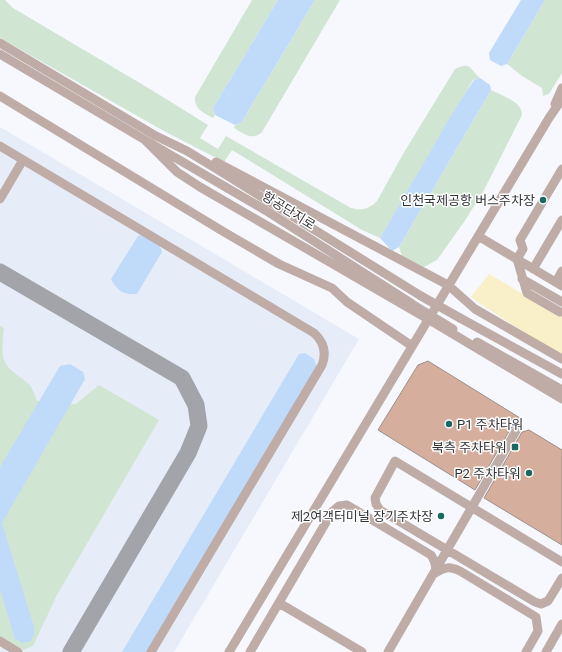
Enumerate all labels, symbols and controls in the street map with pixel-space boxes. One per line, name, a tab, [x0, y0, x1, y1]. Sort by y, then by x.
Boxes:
street label: 항공단지로	[259, 188, 318, 233]
place label: 인천국제공항 버스주차장	[400, 193, 535, 208]
marker: 인천국제공항 버스주차장	[538, 195, 548, 205]
place label: P1 주차타워	[457, 417, 524, 432]
marker: P1 주차타워	[444, 419, 454, 429]
place label: 북측 주차타워	[432, 440, 507, 455]
marker: 북측 주차타워	[510, 442, 520, 452]
place label: P2 주차타워	[454, 466, 521, 481]
marker: P2 주차타워	[524, 468, 534, 478]
place label: 제2여객터미널 장기주차장	[291, 509, 433, 524]
marker: 제2여객터미널 장기주차장	[436, 511, 446, 521]

